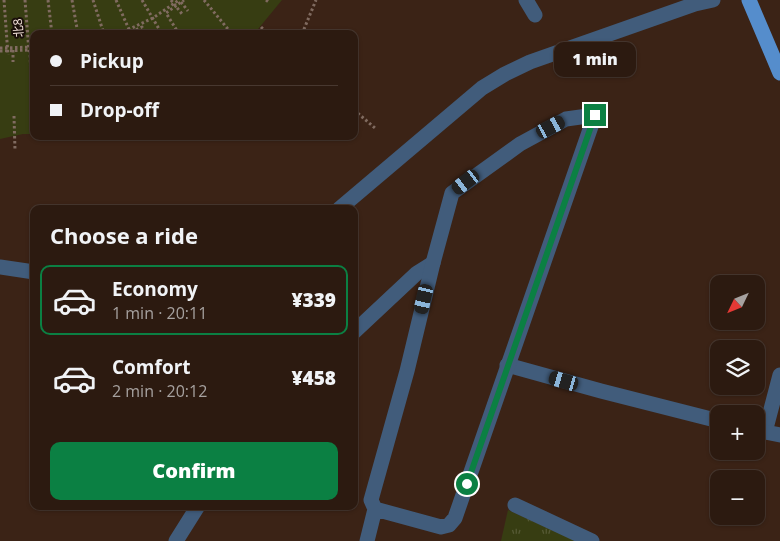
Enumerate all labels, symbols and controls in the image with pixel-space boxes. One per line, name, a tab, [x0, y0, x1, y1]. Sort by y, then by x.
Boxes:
street label: 北8	[9, 18, 27, 38]
callout: 1 min	[554, 42, 636, 78]
text: Pickup	[80, 48, 144, 74]
text: 1 min	[572, 48, 618, 70]
text: Drop-off	[80, 97, 159, 123]
route end	[584, 104, 606, 126]
car	[534, 113, 567, 141]
car	[449, 167, 482, 197]
text: Choose a ride	[50, 220, 198, 250]
north arrow	[710, 275, 765, 330]
map controls	[710, 275, 765, 525]
text: Economy	[112, 276, 198, 302]
icon: car	[52, 278, 97, 323]
car	[413, 283, 434, 315]
text: ¥339	[291, 287, 336, 313]
text: 1 min · 20:11	[112, 302, 207, 324]
button: layers	[710, 340, 765, 395]
text: Comfort	[112, 354, 191, 380]
icon: car	[52, 356, 97, 401]
text: ¥458	[291, 365, 336, 391]
car	[547, 370, 580, 392]
text: 2 min · 20:12	[112, 380, 207, 402]
button: +	[710, 405, 765, 460]
button: Confirm	[50, 442, 338, 500]
button: −	[710, 470, 765, 525]
route start	[456, 473, 478, 495]

